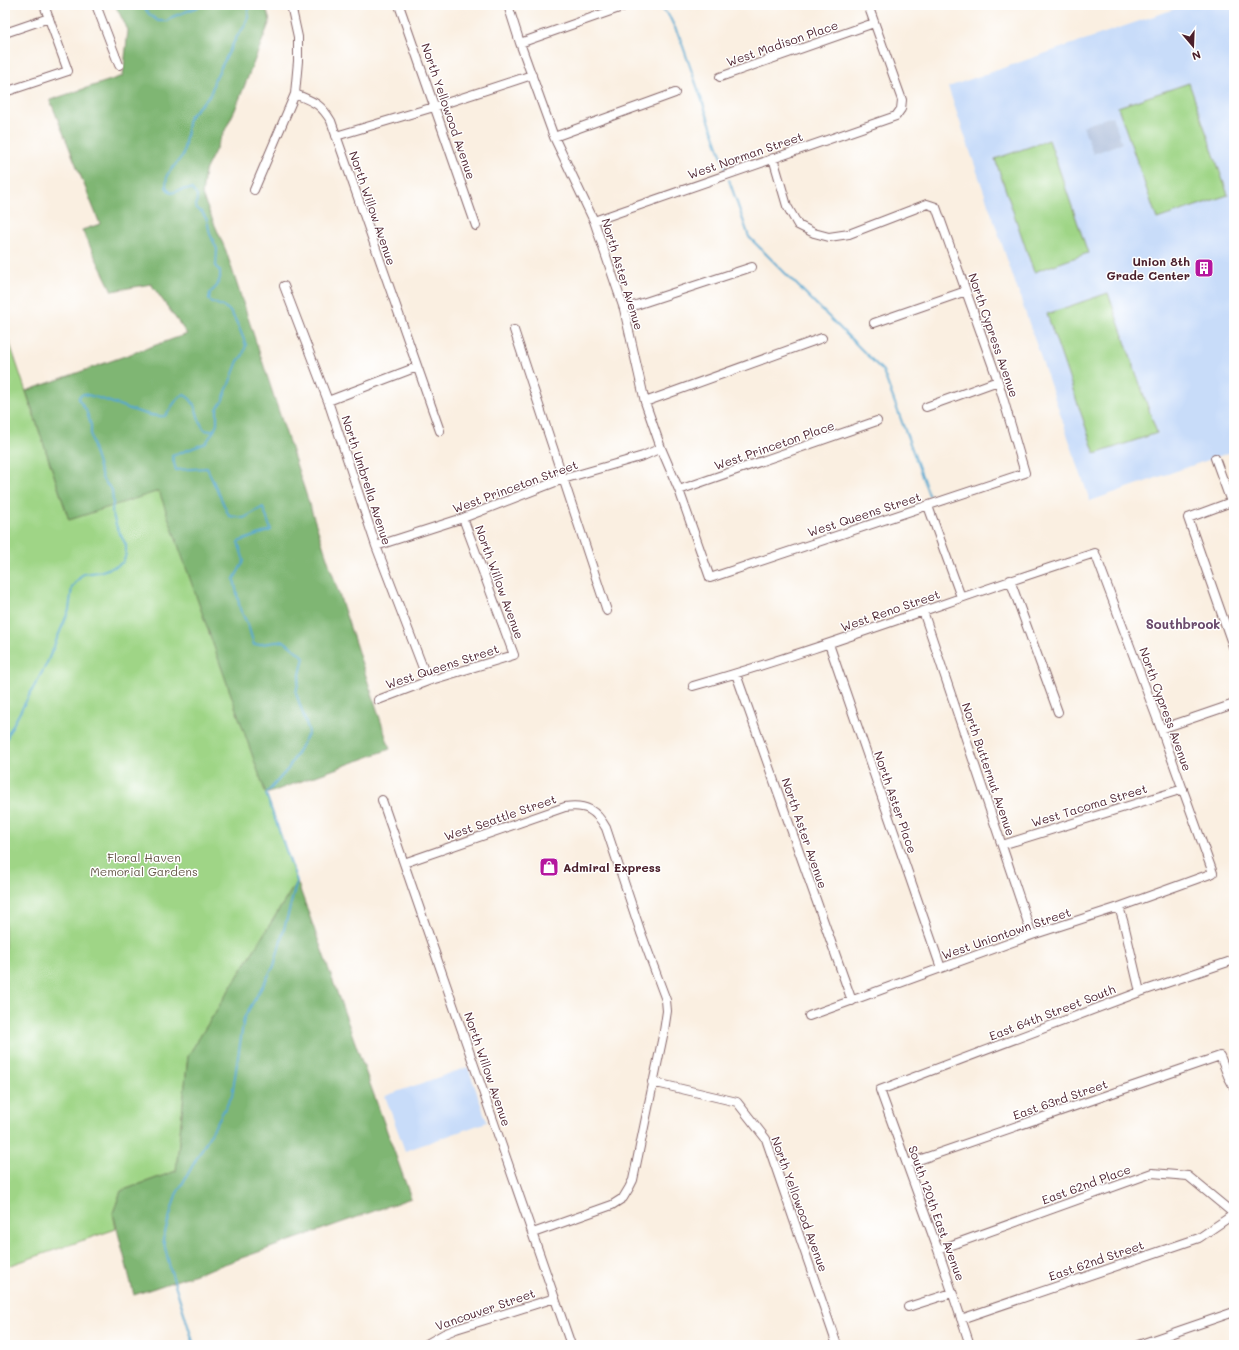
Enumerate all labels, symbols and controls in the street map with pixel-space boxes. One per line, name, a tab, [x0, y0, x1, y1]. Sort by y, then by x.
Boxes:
street label: West Madison Place	[724, 16, 840, 70]
north arrow	[1173, 26, 1213, 66]
street label: North Yellowood Avenue	[418, 41, 480, 181]
text: N	[1190, 47, 1203, 64]
street label: West Norman Street	[685, 128, 805, 182]
street label: North Willow Avenue	[346, 149, 400, 267]
street label: North Aster Avenue	[598, 216, 648, 332]
place label: Union 8th Grade Center	[1106, 253, 1190, 283]
building icon: Union 8th Grade Center	[1193, 257, 1215, 279]
street label: North Cypress Avenue	[965, 271, 1023, 399]
street label: North Umbrella Avenue	[338, 413, 396, 547]
street label: West Princeton Place	[712, 417, 836, 473]
street label: West Princeton Street	[450, 456, 580, 516]
street label: West Queens Street	[805, 488, 923, 540]
street label: North Willow Avenue	[472, 523, 528, 641]
street label: West Reno Street	[838, 586, 942, 634]
district label: Southbrook	[1146, 615, 1220, 632]
street label: West Queens Street	[383, 640, 501, 692]
street label: North Cypress Avenue	[1136, 645, 1196, 773]
street label: North Butternut Avenue	[959, 700, 1019, 838]
street label: North Aster Place	[871, 749, 921, 855]
street label: North Aster Avenue	[779, 775, 831, 891]
street label: West Tacoma Street	[1029, 780, 1149, 830]
street label: West Seattle Street	[442, 790, 558, 844]
park label: Floral Haven Memorial Gardens	[90, 849, 198, 879]
shop icon: Admiral Express	[538, 856, 560, 878]
place label: Admiral Express	[563, 859, 661, 875]
street label: West Uniontown Street	[939, 903, 1073, 963]
street label: East 64th Street South	[987, 980, 1118, 1043]
street label: North Willow Avenue	[461, 1010, 515, 1128]
street label: East 63rd Street	[1010, 1075, 1110, 1123]
street label: North Yellowood Avenue	[768, 1134, 832, 1274]
street label: South 120th East Avenue	[905, 1143, 969, 1283]
street label: East 62nd Place	[1039, 1160, 1133, 1208]
street label: East 62nd Street	[1046, 1236, 1146, 1284]
street label: Vancouver Street	[433, 1284, 537, 1334]

